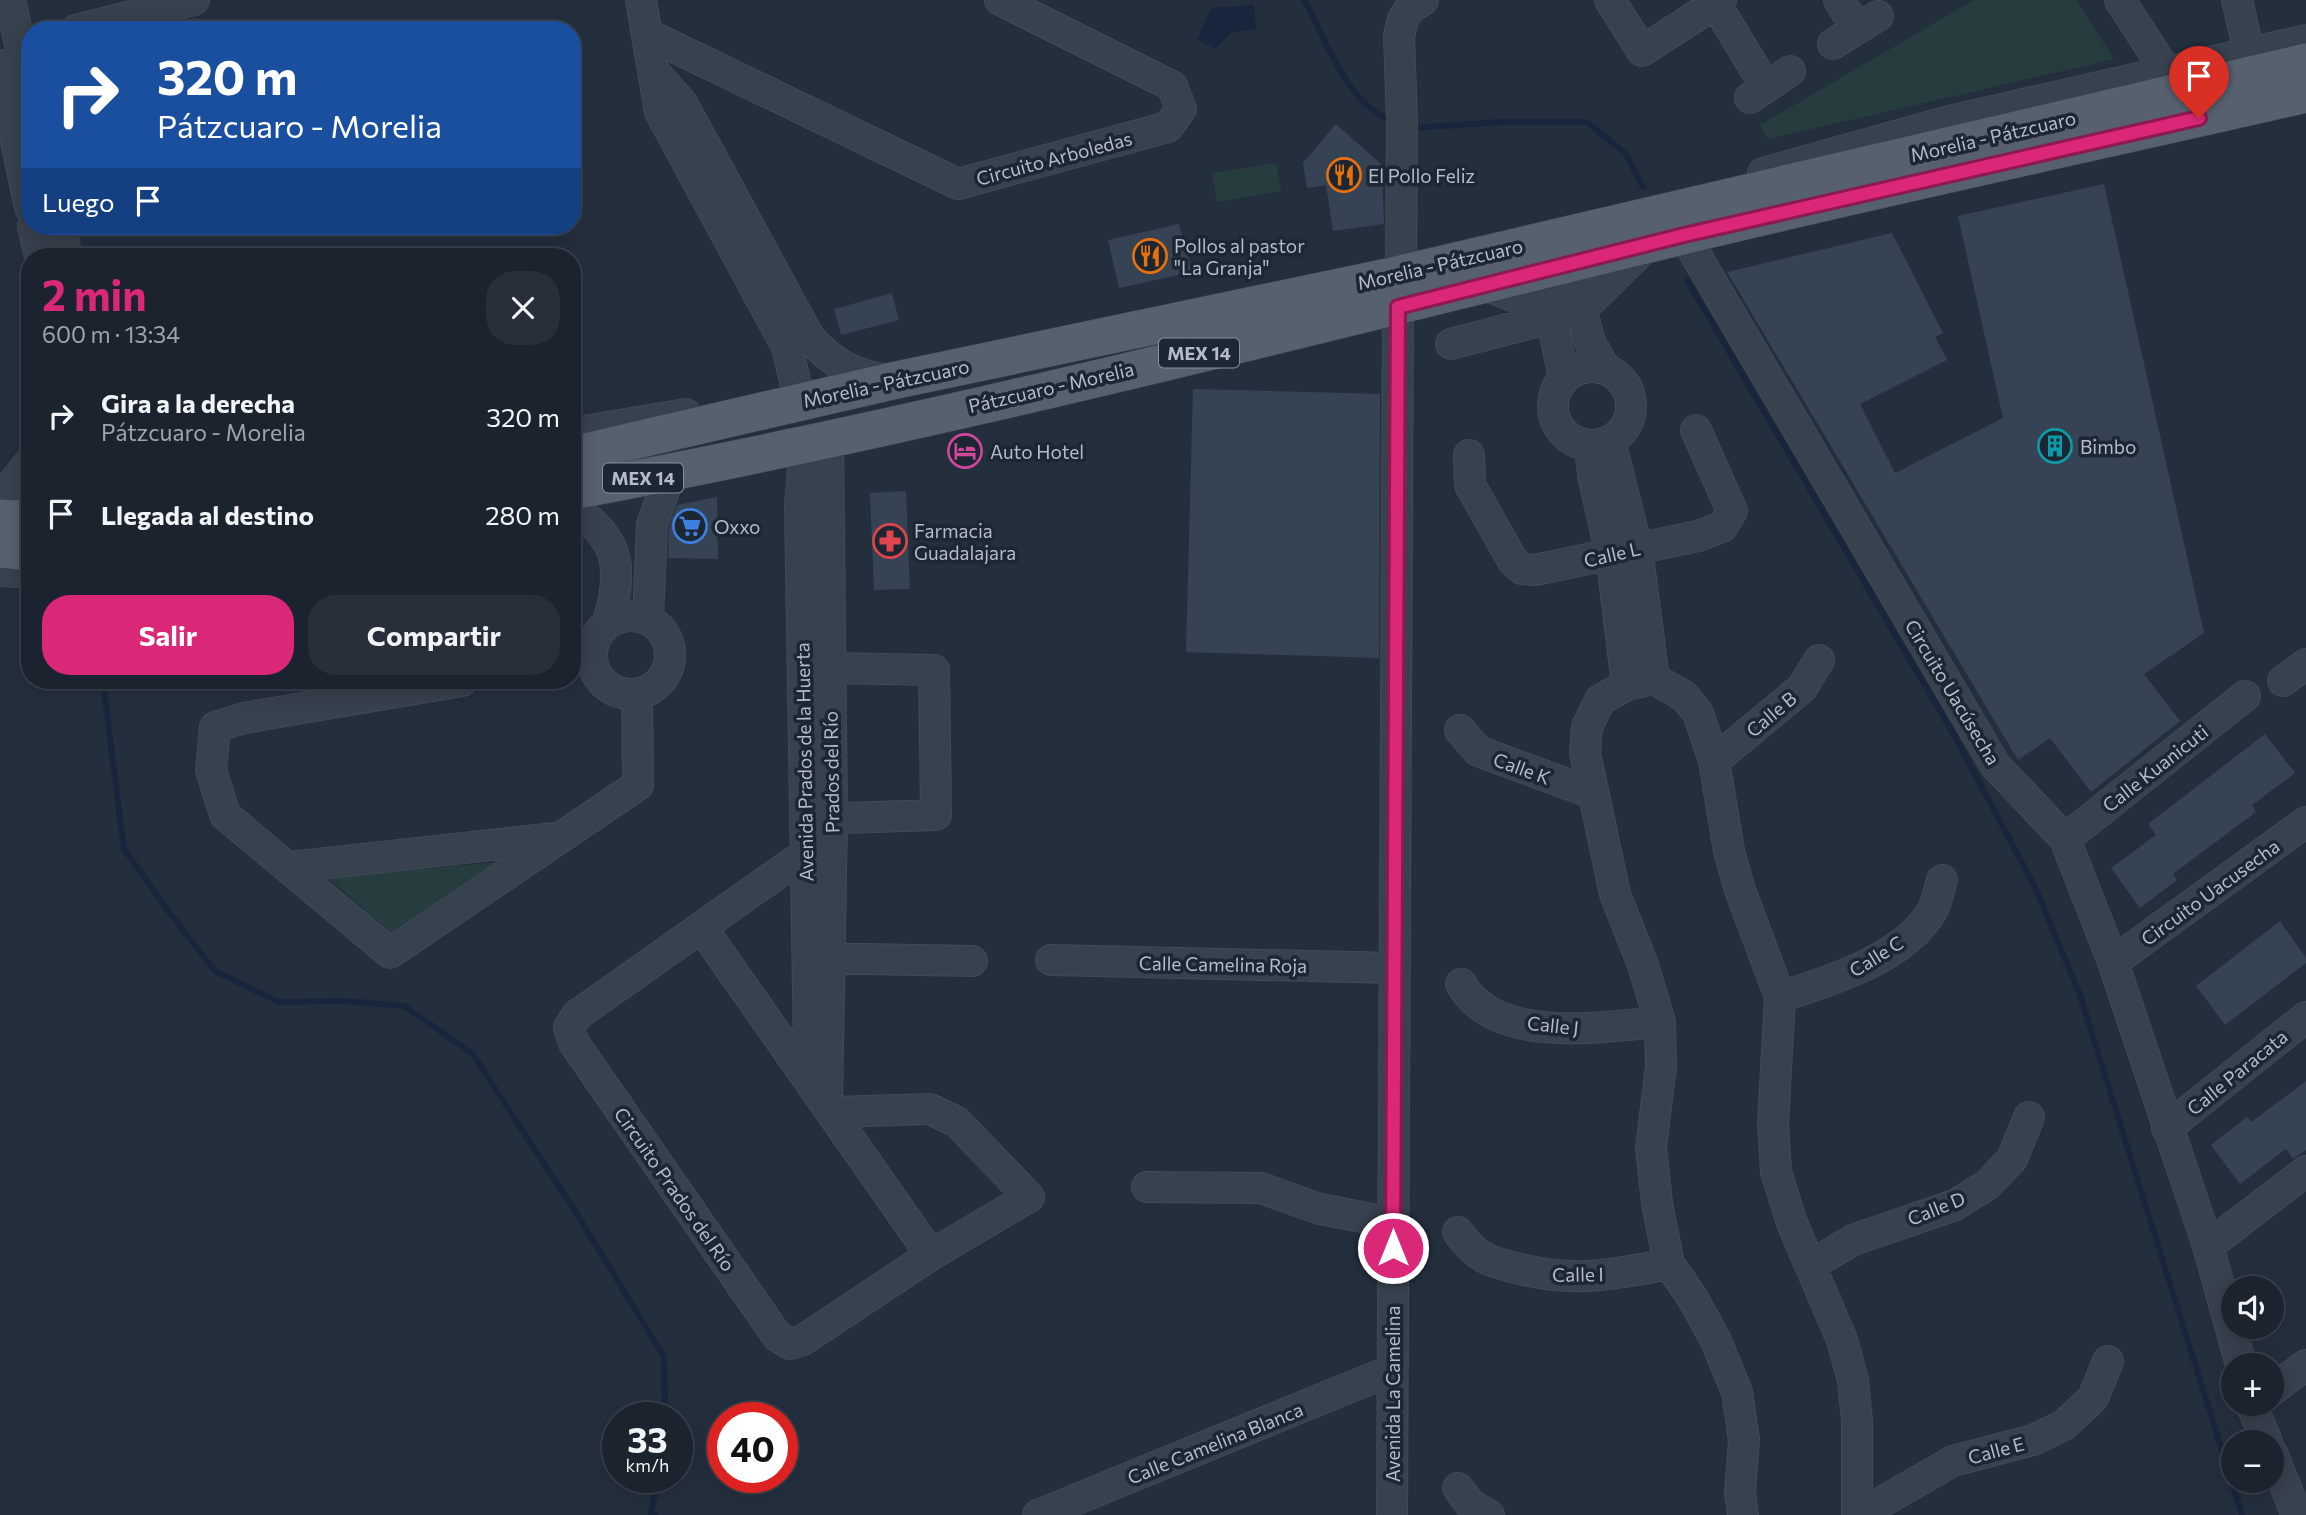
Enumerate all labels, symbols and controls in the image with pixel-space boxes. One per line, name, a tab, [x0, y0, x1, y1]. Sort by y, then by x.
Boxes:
text: 320 m	[157, 45, 298, 105]
pin	[2169, 46, 2229, 118]
icon: right	[42, 49, 133, 140]
icon: arrive	[2180, 57, 2218, 95]
text: Pátzcuaro - Morelia	[157, 105, 442, 145]
street label: Morelia - Pátzcuaro	[1908, 106, 2078, 166]
street label: Circuito Arboledas	[974, 126, 1134, 190]
restaurant icon: El Pollo Feliz	[1325, 156, 1363, 194]
place label: El Pollo Feliz	[1368, 164, 1475, 187]
icon: arrive	[129, 182, 167, 220]
text: Luego	[42, 186, 115, 217]
place label: Pollos al pastor "La Granja"	[1174, 234, 1305, 279]
street label: Morelia - Pátzcuaro	[1355, 234, 1525, 294]
restaurant icon: Pollos al pastor "La Granja"	[1131, 237, 1169, 275]
text: 2 min	[42, 268, 147, 320]
button: close	[486, 271, 560, 345]
text: 600 m · 13:34	[42, 320, 180, 348]
road number: MEX 14	[1159, 338, 1239, 368]
street label: Morelia - Pátzcuaro	[801, 354, 971, 412]
street label: Pátzcuaro - Morelia	[966, 357, 1136, 417]
text: Gira a la derecha	[101, 387, 295, 418]
icon: right	[42, 397, 80, 435]
text: 320 m	[486, 401, 560, 432]
text: Pátzcuaro - Morelia	[101, 418, 306, 446]
building icon: Bimbo	[2036, 427, 2074, 465]
hotel icon: Auto Hotel	[946, 432, 984, 470]
place label: Bimbo	[2080, 435, 2136, 458]
place label: Auto Hotel	[990, 440, 1084, 463]
road number: MEX 14	[603, 464, 683, 492]
icon: arrive	[42, 495, 80, 533]
text: Llegada al destino	[101, 499, 314, 530]
text: 280 m	[485, 499, 560, 530]
supermarket icon: Oxxo	[671, 507, 709, 545]
place label: Oxxo	[714, 515, 760, 538]
place label: Farmacia Guadalajara	[914, 519, 1016, 564]
pharmacy icon: Farmacia Guadalajara	[871, 522, 909, 560]
street label: Calle L	[1582, 536, 1643, 572]
button: Salir	[42, 595, 294, 675]
button: Compartir	[308, 595, 560, 675]
street label: Circuito Uacúsecha	[1901, 615, 2005, 769]
street label: Avenida Prados de la Huerta	[790, 642, 818, 882]
street label: Calle B	[1741, 686, 1801, 742]
street label: Prados del Río	[818, 711, 844, 833]
street label: Calle Kuanicuti	[2098, 720, 2212, 816]
street label: Calle K	[1490, 747, 1554, 789]
street label: Circuito Uacusecha	[2136, 834, 2284, 950]
street label: Calle C	[1845, 931, 1907, 981]
street label: Calle Camelina Roja	[1139, 951, 1307, 977]
street label: Calle J	[1526, 1011, 1580, 1039]
street label: Calle Paracata	[2182, 1025, 2292, 1119]
street label: Circuito Prados del Río	[610, 1103, 740, 1275]
street label: Calle D	[1904, 1186, 1968, 1230]
position arrow	[1356, 1211, 1430, 1285]
street label: Calle I	[1552, 1262, 1604, 1286]
map controls	[2221, 1276, 2284, 1493]
button: sound	[2221, 1276, 2284, 1339]
street label: Avenida La Camelina	[1381, 1306, 1404, 1482]
button: +	[2221, 1353, 2284, 1416]
street label: Calle Camelina Blanca	[1124, 1397, 1306, 1489]
speed limit sign: 40	[707, 1402, 798, 1493]
text: 33	[627, 1417, 668, 1460]
button: −	[2221, 1430, 2284, 1493]
street label: Calle E	[1965, 1431, 2027, 1469]
text: km/h	[626, 1454, 669, 1476]

